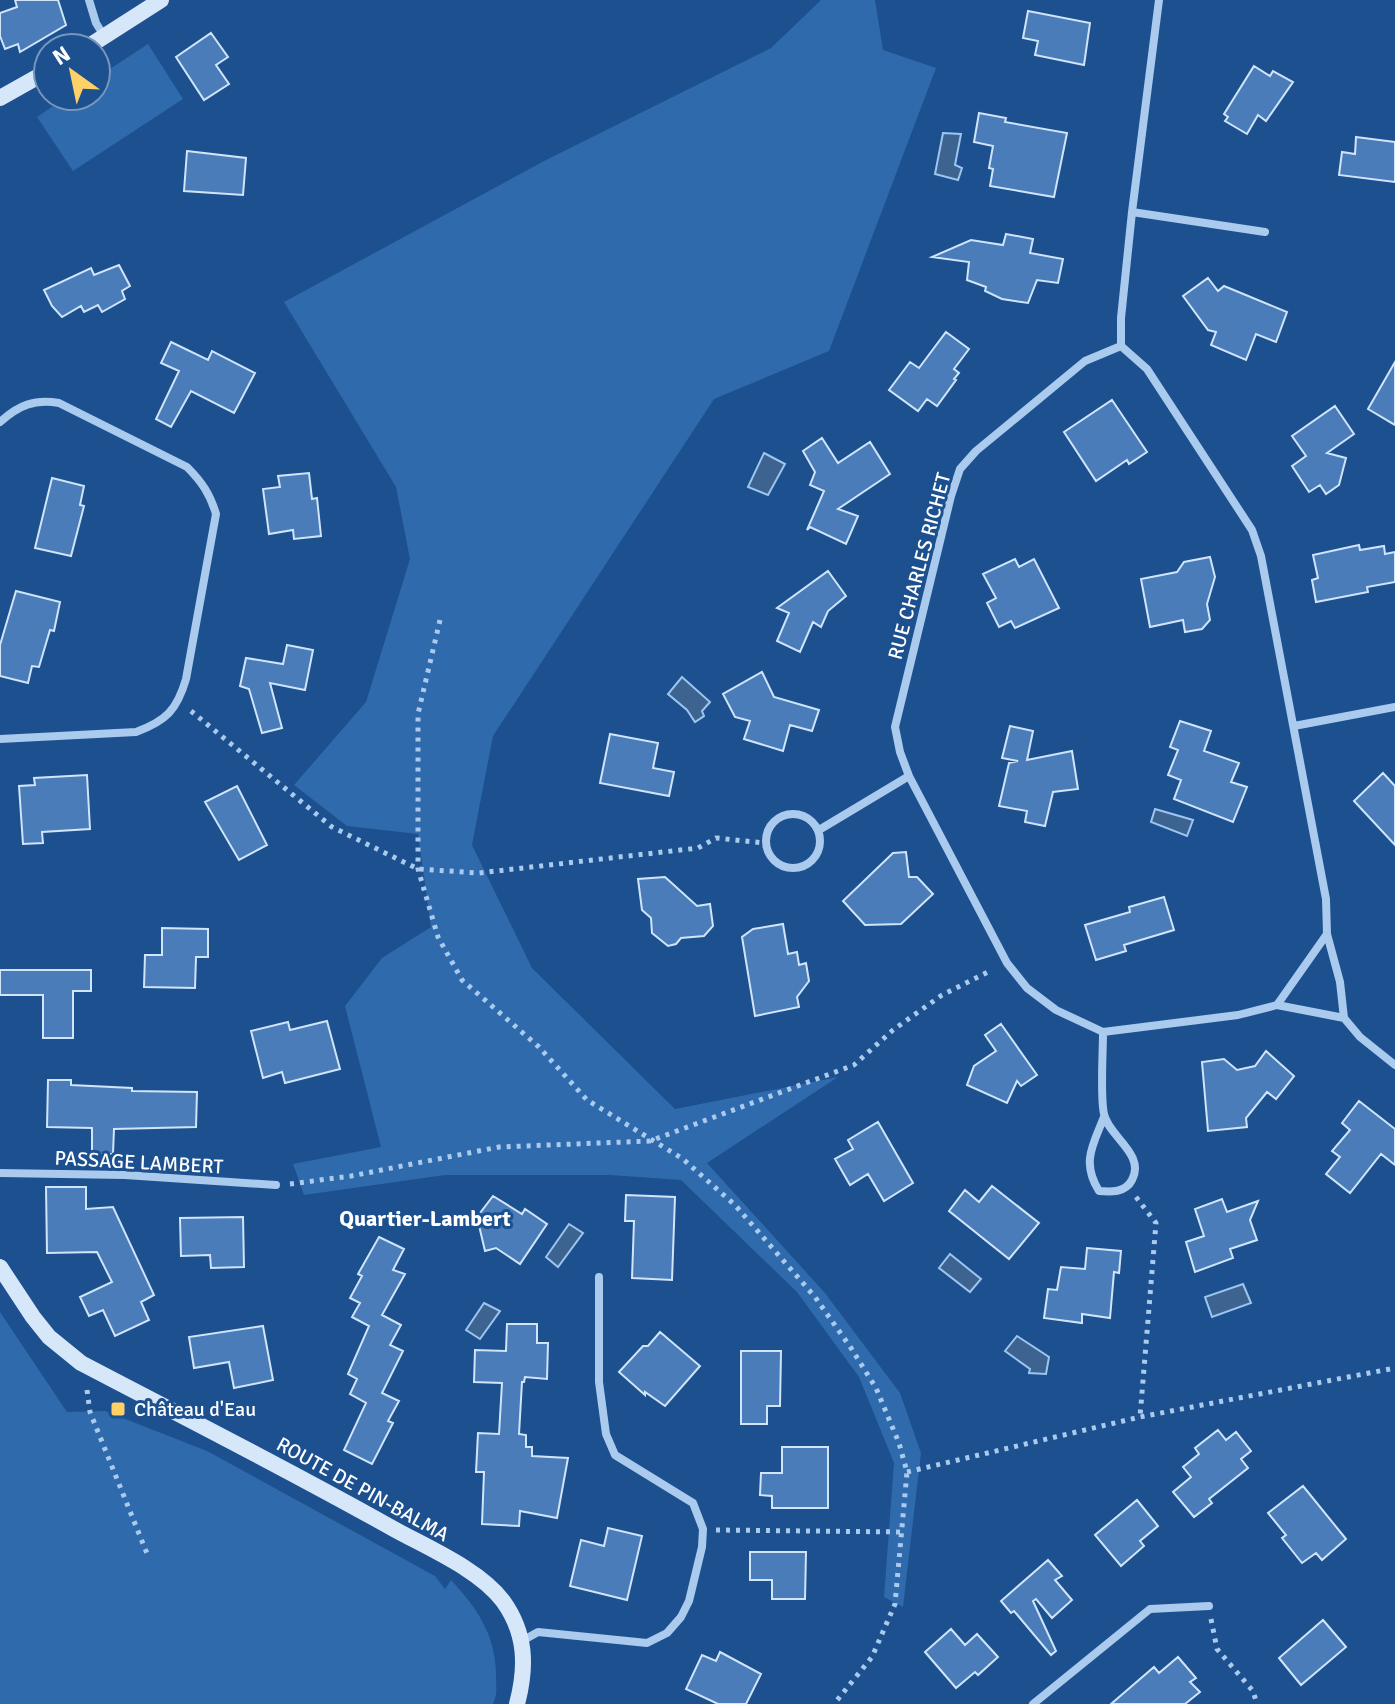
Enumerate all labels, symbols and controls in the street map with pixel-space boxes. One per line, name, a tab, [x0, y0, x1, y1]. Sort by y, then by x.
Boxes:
north arrow	[32, 32, 112, 112]
text: N	[48, 40, 75, 71]
street label: RUE CHARLES RICHET	[883, 470, 956, 662]
street label: PASSAGE LAMBERT	[54, 1146, 224, 1179]
district label: Quartier-Lambert	[339, 1205, 511, 1232]
place label: Château d'Eau	[134, 1397, 256, 1422]
marker: Château d'Eau	[109, 1400, 127, 1418]
street label: ROUTE DE PIN-BALMA	[272, 1432, 453, 1547]

